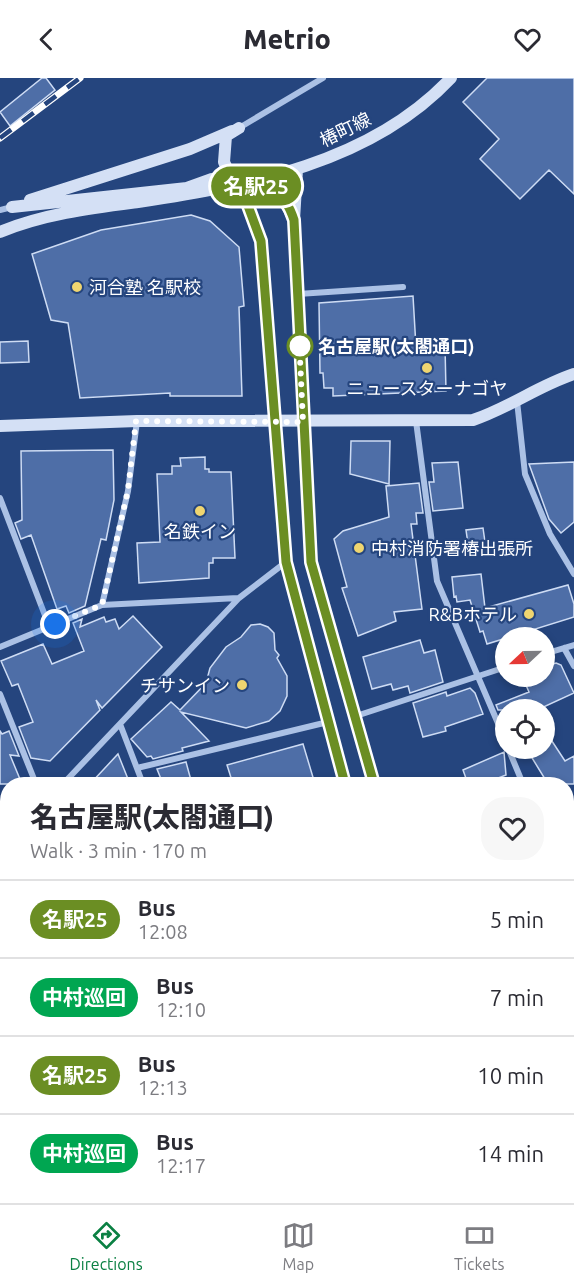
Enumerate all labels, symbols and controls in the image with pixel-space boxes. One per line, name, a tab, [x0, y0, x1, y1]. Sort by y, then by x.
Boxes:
icon: back	[30, 23, 63, 56]
icon: heart	[511, 23, 544, 56]
text: Metrio	[243, 24, 331, 54]
street label: 椿町線	[316, 108, 374, 150]
line badge: 名駅25	[214, 166, 298, 206]
text: 名駅25	[223, 174, 289, 198]
place label: 河合塾 名駅校	[89, 277, 201, 297]
marker: 河合塾 名駅校	[70, 280, 84, 294]
marker: 名古屋駅(太閤通口)	[287, 333, 313, 359]
place label: 名古屋駅(太閤通口)	[318, 336, 474, 357]
marker: ニュースターナゴヤ	[420, 361, 434, 375]
place label: ニュースターナゴヤ	[346, 378, 508, 398]
marker: 名鉄イン	[193, 504, 207, 518]
place label: 名鉄イン	[164, 521, 236, 541]
place label: 中村消防署椿出張所	[371, 538, 533, 558]
marker: 中村消防署椿出張所	[352, 541, 366, 555]
place label: R&Bホテル	[429, 604, 517, 624]
marker: R&Bホテル	[522, 607, 536, 621]
your location	[40, 609, 70, 639]
north arrow	[495, 627, 555, 687]
map controls	[495, 627, 555, 759]
place label: チサンイン	[140, 675, 230, 695]
marker: チサンイン	[235, 678, 249, 692]
button: locate	[495, 699, 555, 759]
button: heart	[481, 797, 544, 860]
text: 名古屋駅(太閤通口)	[30, 801, 274, 832]
text: Walk · 3 min · 170 m	[30, 839, 207, 862]
text: Bus	[138, 895, 176, 920]
text: 名駅25	[42, 907, 108, 931]
text: 5 min	[490, 907, 544, 932]
text: 12:08	[138, 920, 188, 943]
text: Bus	[156, 973, 194, 998]
text: 中村巡回	[42, 985, 126, 1009]
text: 7 min	[490, 985, 544, 1010]
text: 12:10	[156, 998, 206, 1021]
text: Bus	[138, 1051, 176, 1076]
text: 名駅25	[42, 1063, 108, 1087]
text: 10 min	[477, 1063, 544, 1088]
text: 12:13	[138, 1076, 188, 1099]
text: Bus	[156, 1129, 194, 1154]
text: 中村巡回	[42, 1141, 126, 1165]
text: 14 min	[477, 1141, 544, 1166]
text: 12:17	[156, 1154, 206, 1177]
tab: Directions	[70, 1219, 143, 1273]
tab: Map	[282, 1219, 315, 1273]
tab: Tickets	[454, 1219, 504, 1273]

